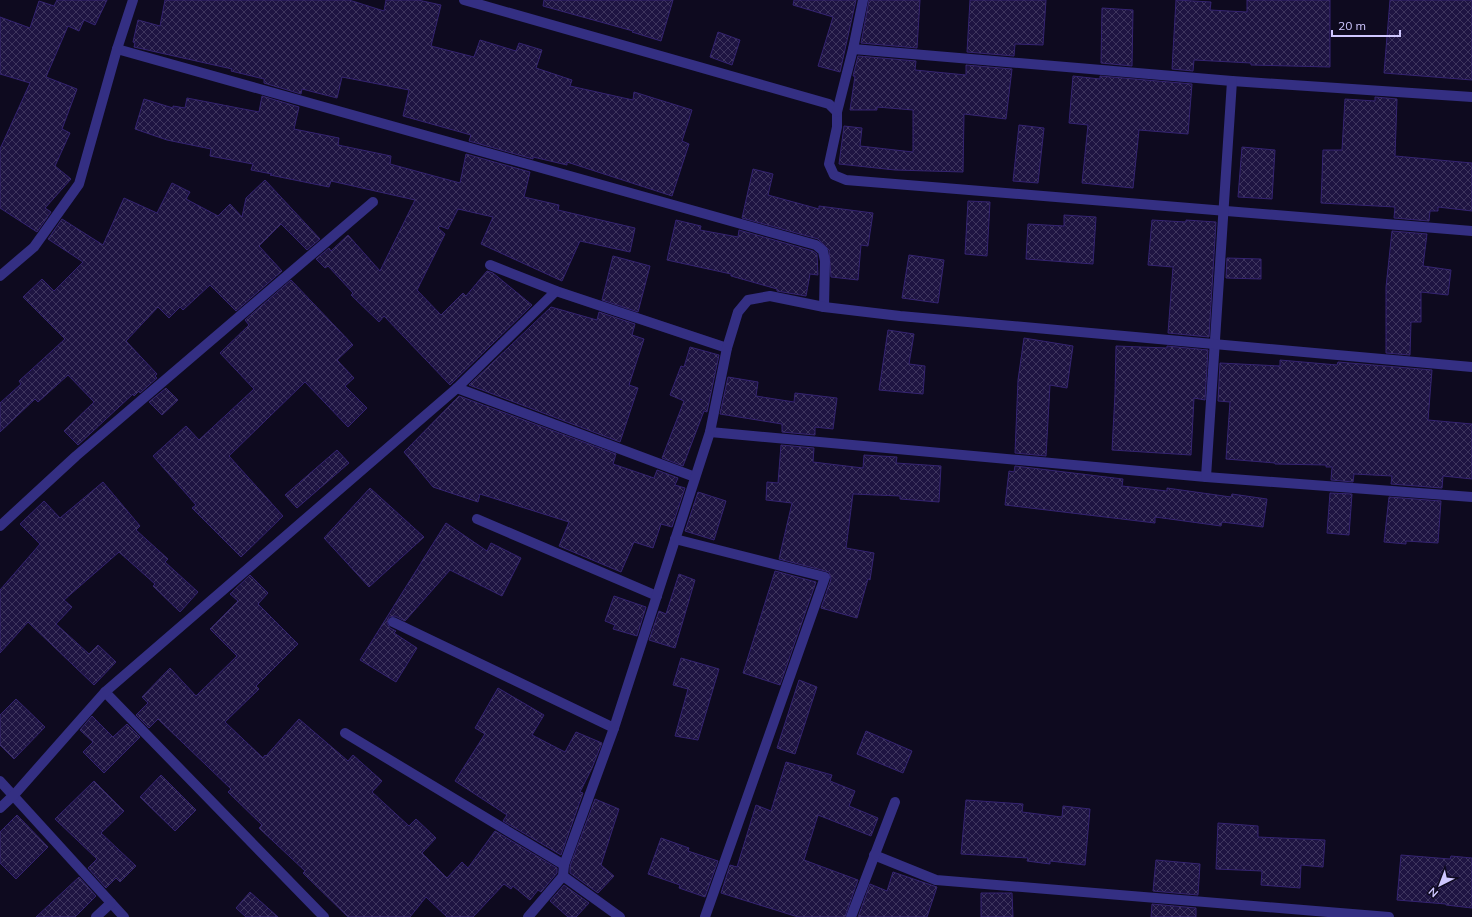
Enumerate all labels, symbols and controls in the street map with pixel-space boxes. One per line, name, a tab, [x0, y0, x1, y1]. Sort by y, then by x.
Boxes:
scale bar	[1332, 12, 1400, 38]
text: 20 m	[1338, 18, 1366, 33]
north arrow	[1420, 865, 1460, 905]
text: N	[1426, 884, 1441, 900]

